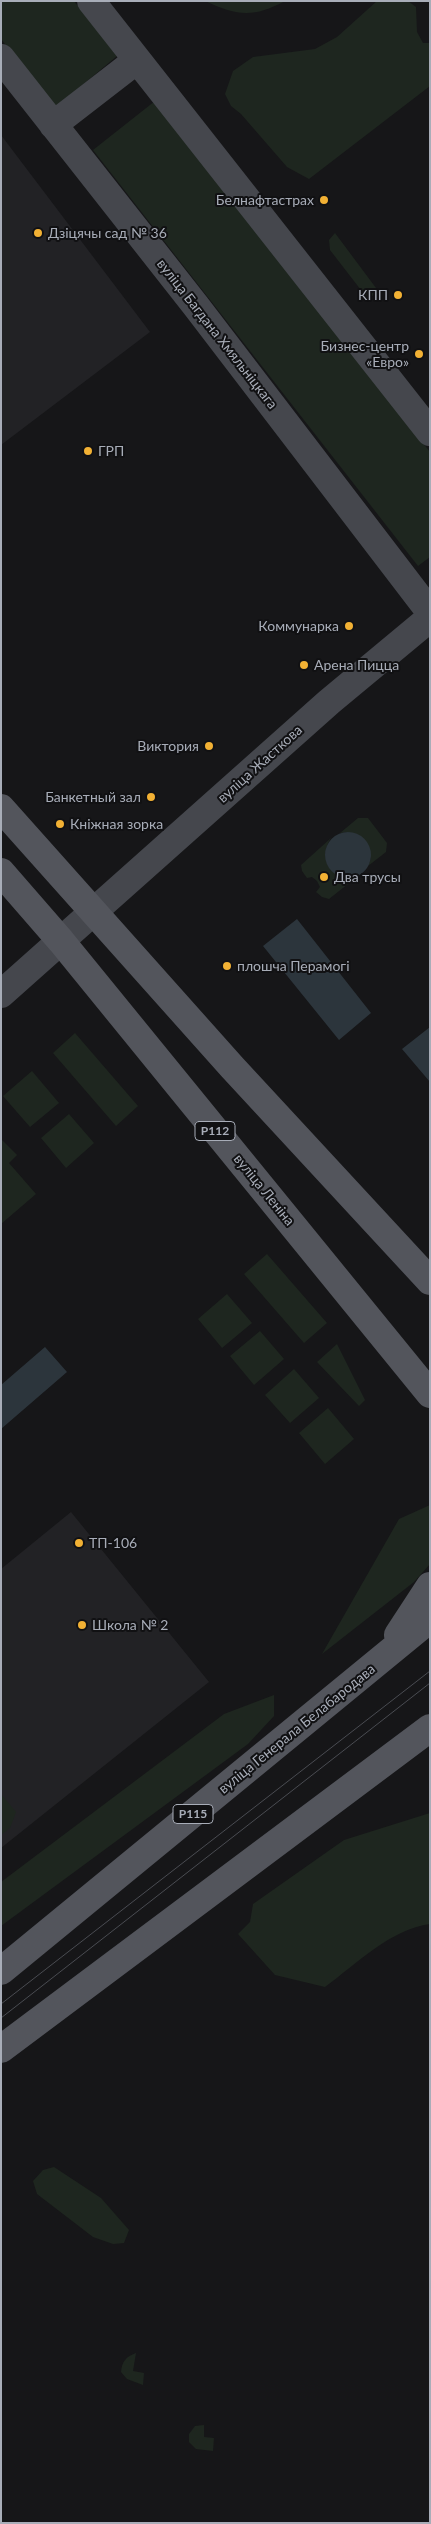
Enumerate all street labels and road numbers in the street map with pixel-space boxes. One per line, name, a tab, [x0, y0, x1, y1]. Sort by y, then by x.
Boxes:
street label: вуліца Багдана Хмяльніцкага	[153, 256, 281, 412]
street label: вуліца Жасткова	[214, 722, 306, 806]
road number: Р112	[195, 1122, 235, 1140]
street label: вуліца Леніна	[230, 1151, 298, 1229]
street label: вуліца Генерала Белабародава	[215, 1661, 379, 1797]
road number: Р115	[173, 1805, 213, 1824]

